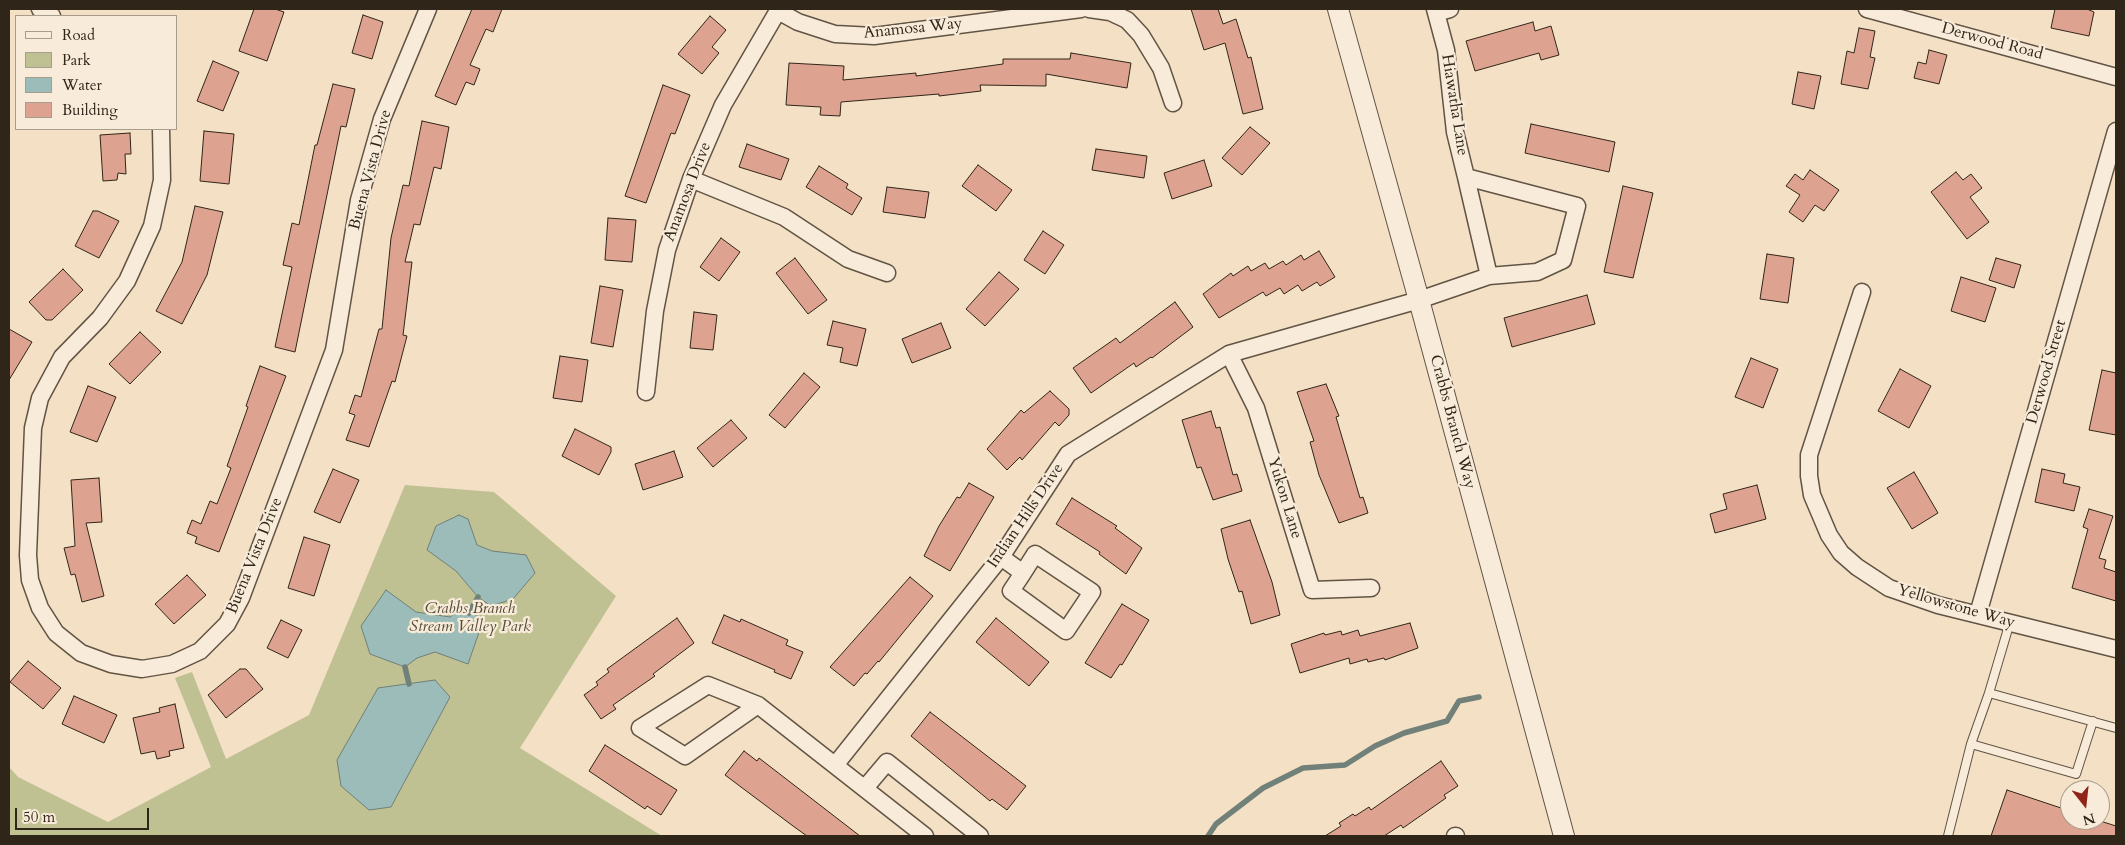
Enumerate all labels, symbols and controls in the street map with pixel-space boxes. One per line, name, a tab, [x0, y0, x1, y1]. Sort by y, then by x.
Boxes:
street label: Anamosa Way	[863, 14, 963, 44]
legend	[15, 15, 178, 130]
street label: Derwood Road	[1939, 19, 2045, 65]
text: Road	[62, 25, 95, 45]
text: Park	[62, 50, 91, 70]
street label: Hiawatha Lane	[1436, 53, 1472, 157]
text: Water	[62, 75, 102, 95]
text: Building	[62, 100, 118, 120]
street label: Buena Vista Drive	[346, 108, 396, 232]
street label: Anamosa Drive	[660, 140, 716, 244]
street label: Derwood Street	[2023, 318, 2071, 426]
street label: Crabbs Branch Way	[1425, 353, 1479, 491]
street label: Yukon Lane	[1263, 455, 1305, 541]
street label: Indian Hills Drive	[984, 460, 1068, 572]
street label: Buena Vista Drive	[223, 495, 287, 617]
street label: Yellowstone Way	[1895, 581, 2017, 633]
park label: Crabbs Branch Stream Valley Park	[409, 599, 531, 637]
north arrow	[2060, 780, 2110, 830]
scale bar	[18, 798, 151, 830]
text: 50 m	[23, 807, 55, 827]
text: N	[2081, 808, 2097, 830]

